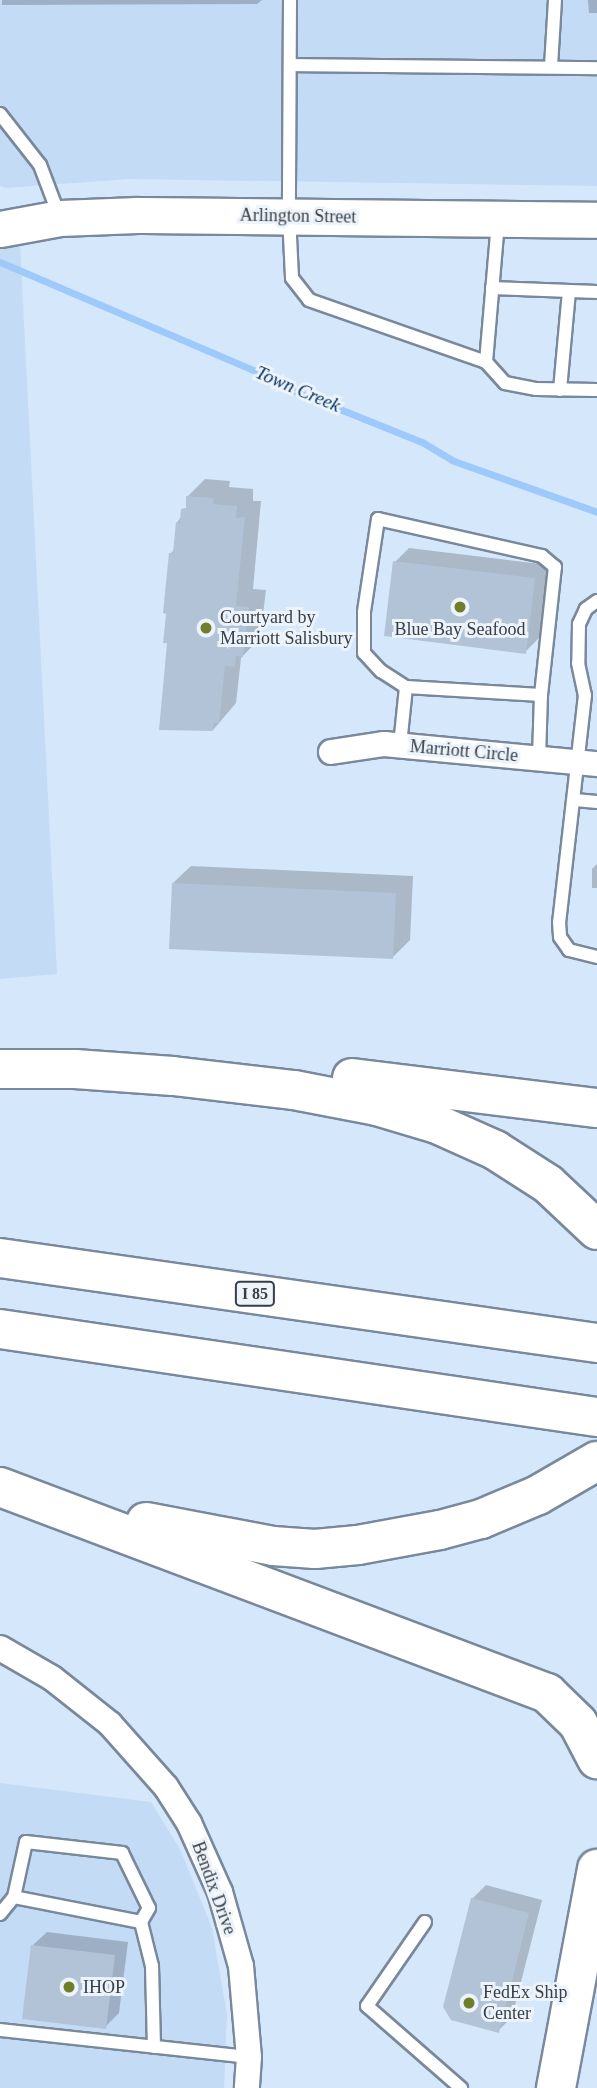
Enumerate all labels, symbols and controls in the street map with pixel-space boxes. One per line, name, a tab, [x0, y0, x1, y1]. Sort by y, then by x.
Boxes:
street label: Arlington Street	[240, 204, 356, 228]
water label: Town Creek	[252, 361, 344, 417]
marker: Blue Bay Seafood	[452, 599, 468, 615]
place label: Courtyard by Marriott Salisbury	[220, 607, 352, 650]
place label: Blue Bay Seafood	[395, 618, 525, 640]
marker: Courtyard by Marriott Salisbury	[198, 620, 214, 636]
street label: Marriott Circle	[409, 736, 519, 766]
road number: I 85	[234, 1282, 276, 1306]
street label: Bendix Drive	[187, 1839, 241, 1937]
place label: IHOP	[83, 1976, 125, 1998]
marker: IHOP	[61, 1979, 77, 1995]
place label: FedEx Ship Center	[483, 1982, 568, 2024]
marker: FedEx Ship Center	[461, 1995, 477, 2011]

